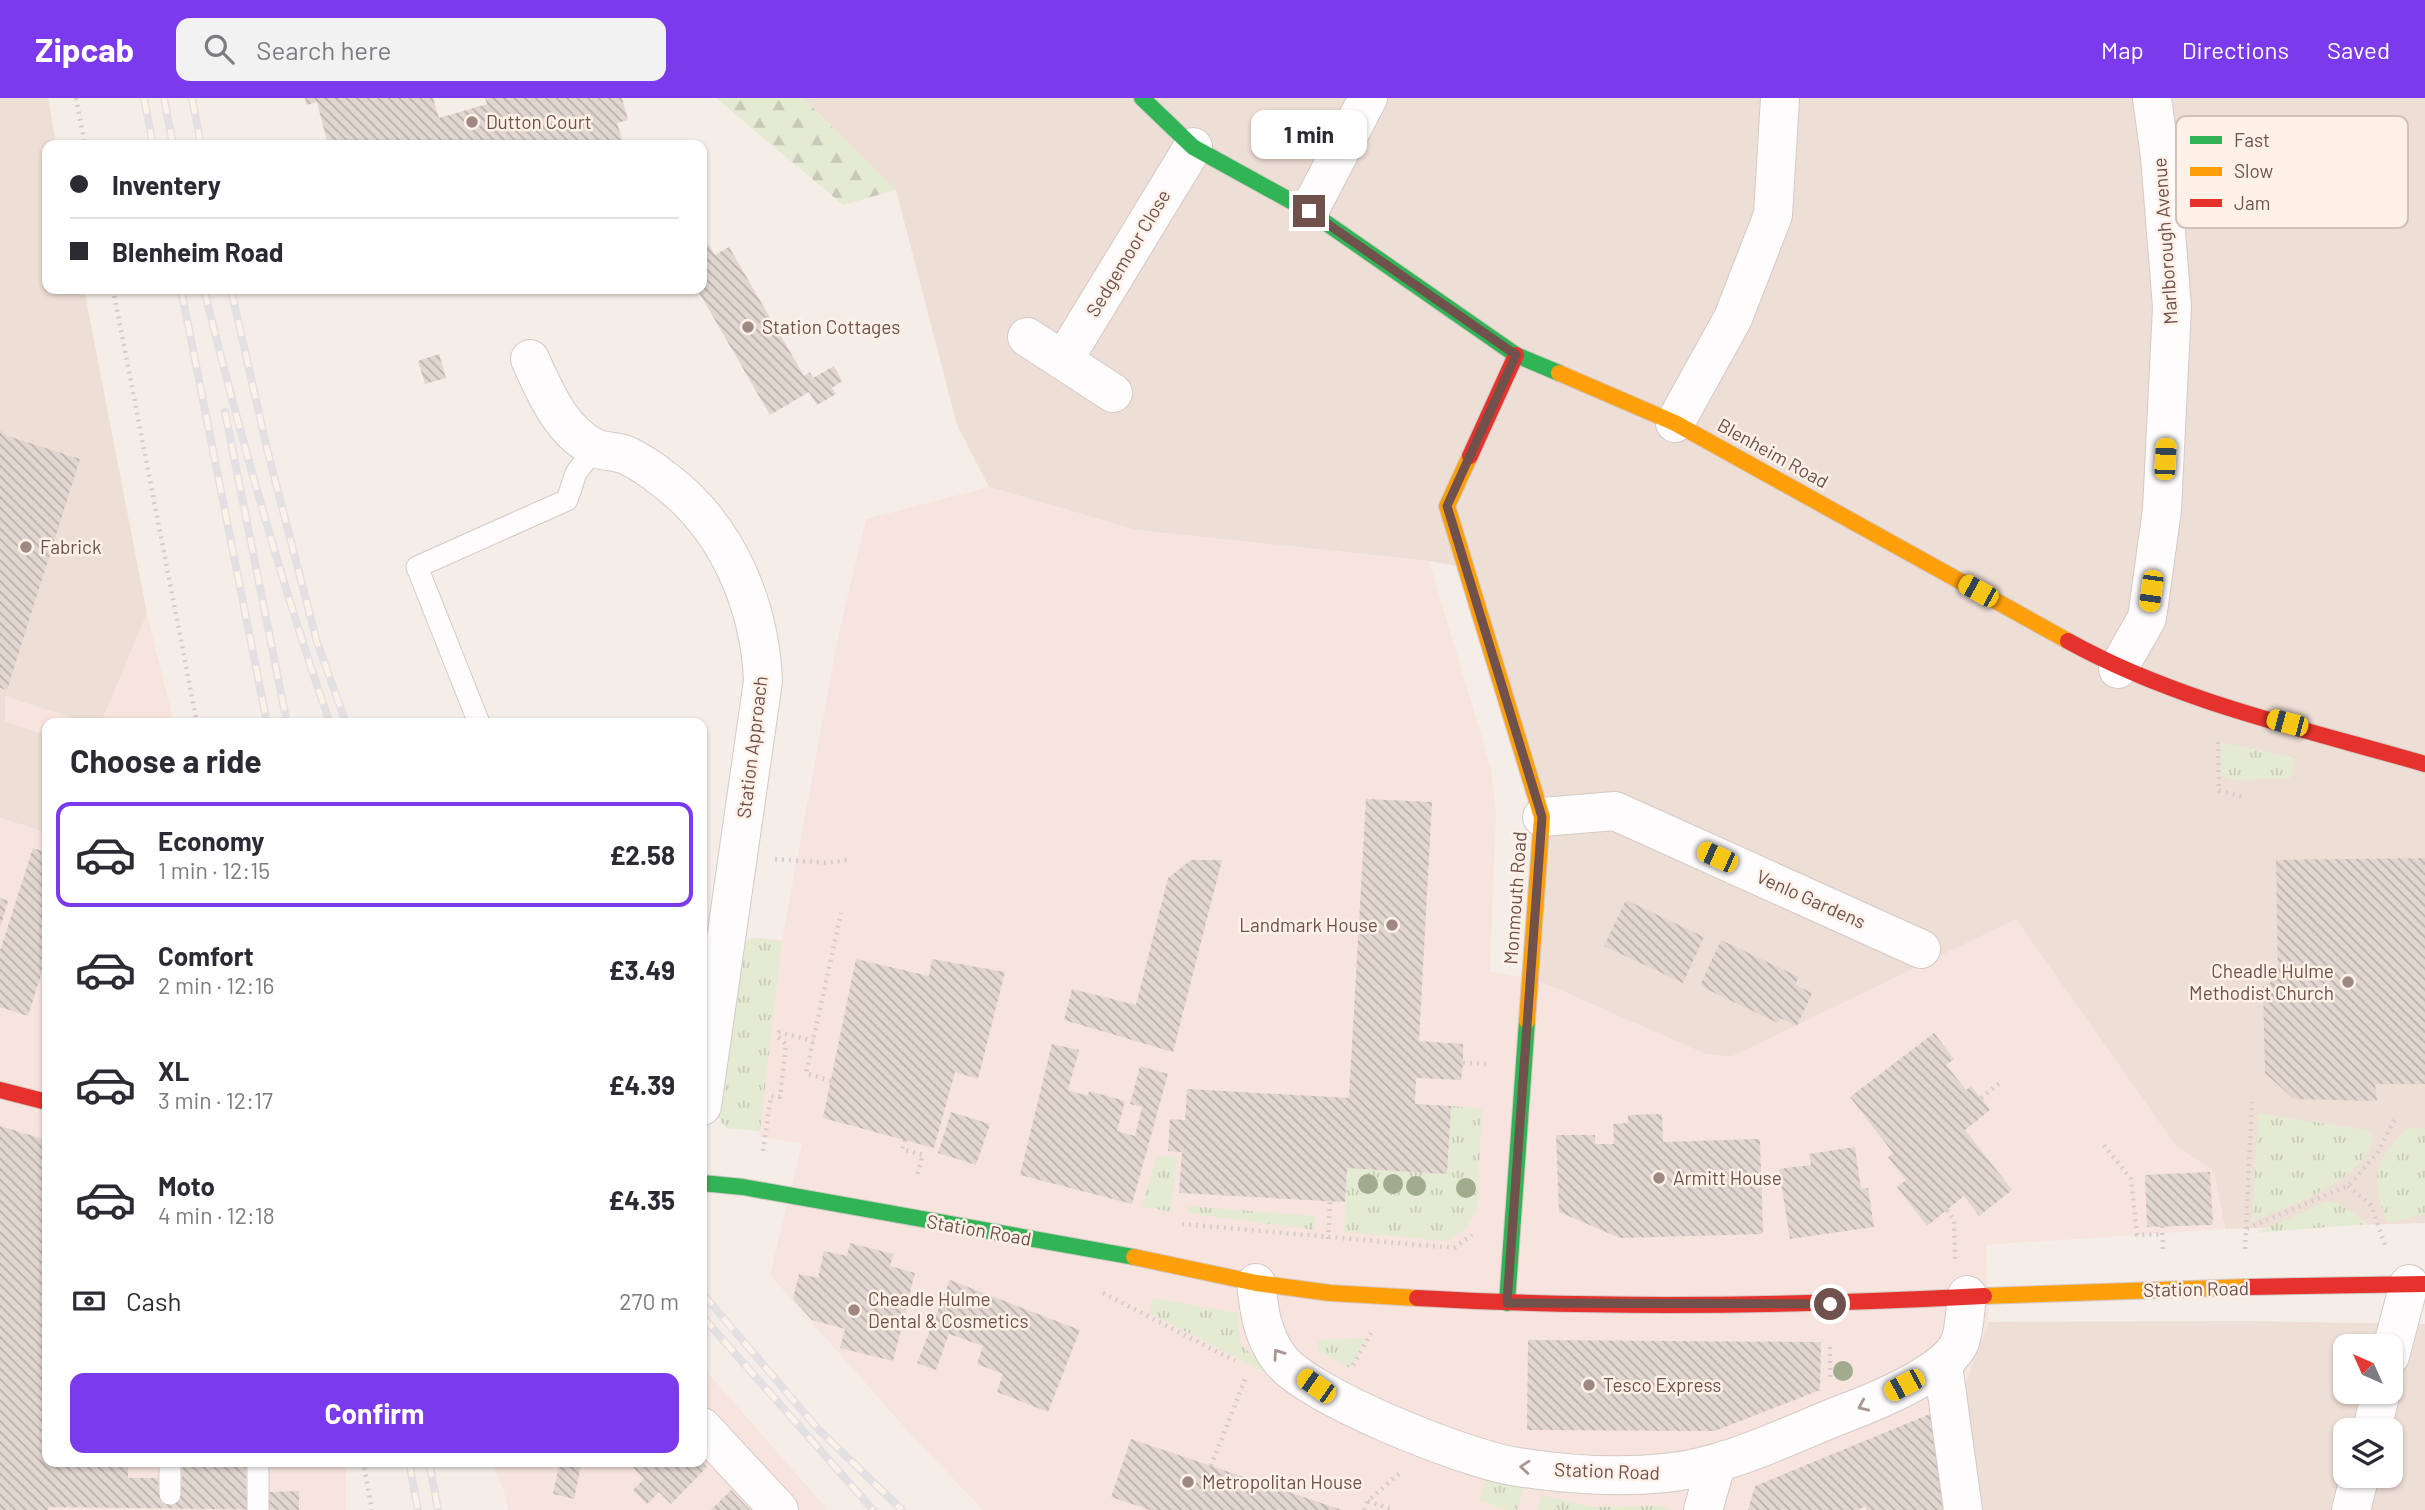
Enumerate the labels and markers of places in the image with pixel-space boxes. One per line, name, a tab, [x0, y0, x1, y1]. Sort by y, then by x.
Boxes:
place label: Dutton Court	[486, 110, 592, 133]
marker: Dutton Court	[464, 114, 480, 130]
place label: Station Cottages	[762, 315, 900, 338]
marker: Station Cottages	[740, 319, 756, 335]
place label: Fabrick	[40, 535, 101, 558]
marker: Fabrick	[18, 539, 34, 555]
place label: Landmark House	[1239, 913, 1378, 936]
marker: Landmark House	[1384, 917, 1400, 933]
place label: Cheadle Hulme Methodist Church	[2189, 959, 2334, 1004]
marker: Cheadle Hulme Methodist Church	[2340, 974, 2356, 990]
place label: Armitt House	[1673, 1166, 1782, 1189]
marker: Armitt House	[1651, 1170, 1667, 1186]
place label: Cheadle Hulme Dental & Cosmetics	[868, 1287, 1029, 1332]
marker: Cheadle Hulme Dental & Cosmetics	[846, 1302, 862, 1318]
place label: Tesco Express	[1603, 1373, 1721, 1396]
marker: Tesco Express	[1581, 1377, 1597, 1393]
place label: Metropolitan House	[1202, 1470, 1363, 1493]
marker: Metropolitan House	[1180, 1474, 1196, 1490]

